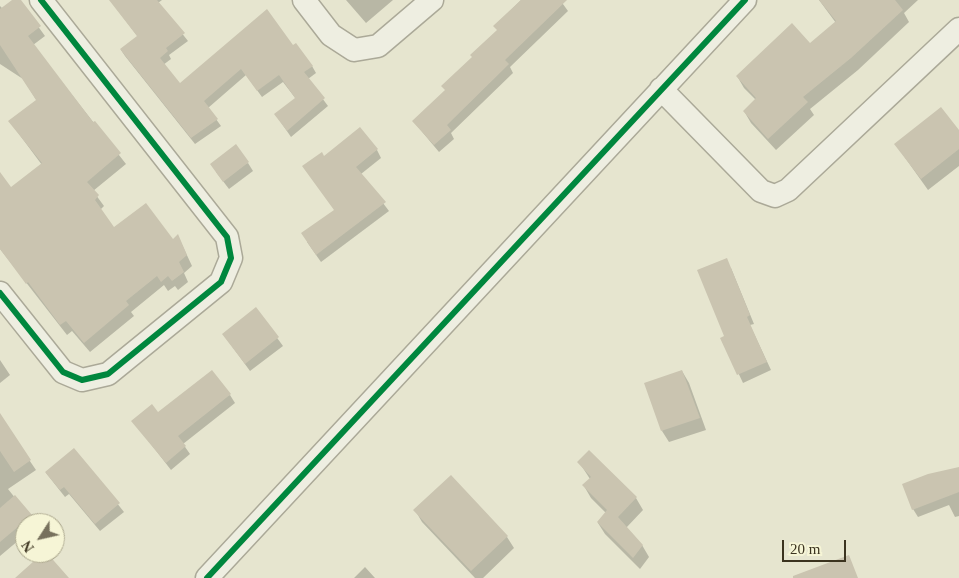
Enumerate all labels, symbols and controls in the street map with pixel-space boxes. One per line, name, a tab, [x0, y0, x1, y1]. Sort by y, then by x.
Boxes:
north arrow	[15, 513, 65, 563]
scale bar	[784, 530, 848, 562]
text: N	[19, 538, 37, 555]
text: 20 m	[790, 541, 820, 557]

